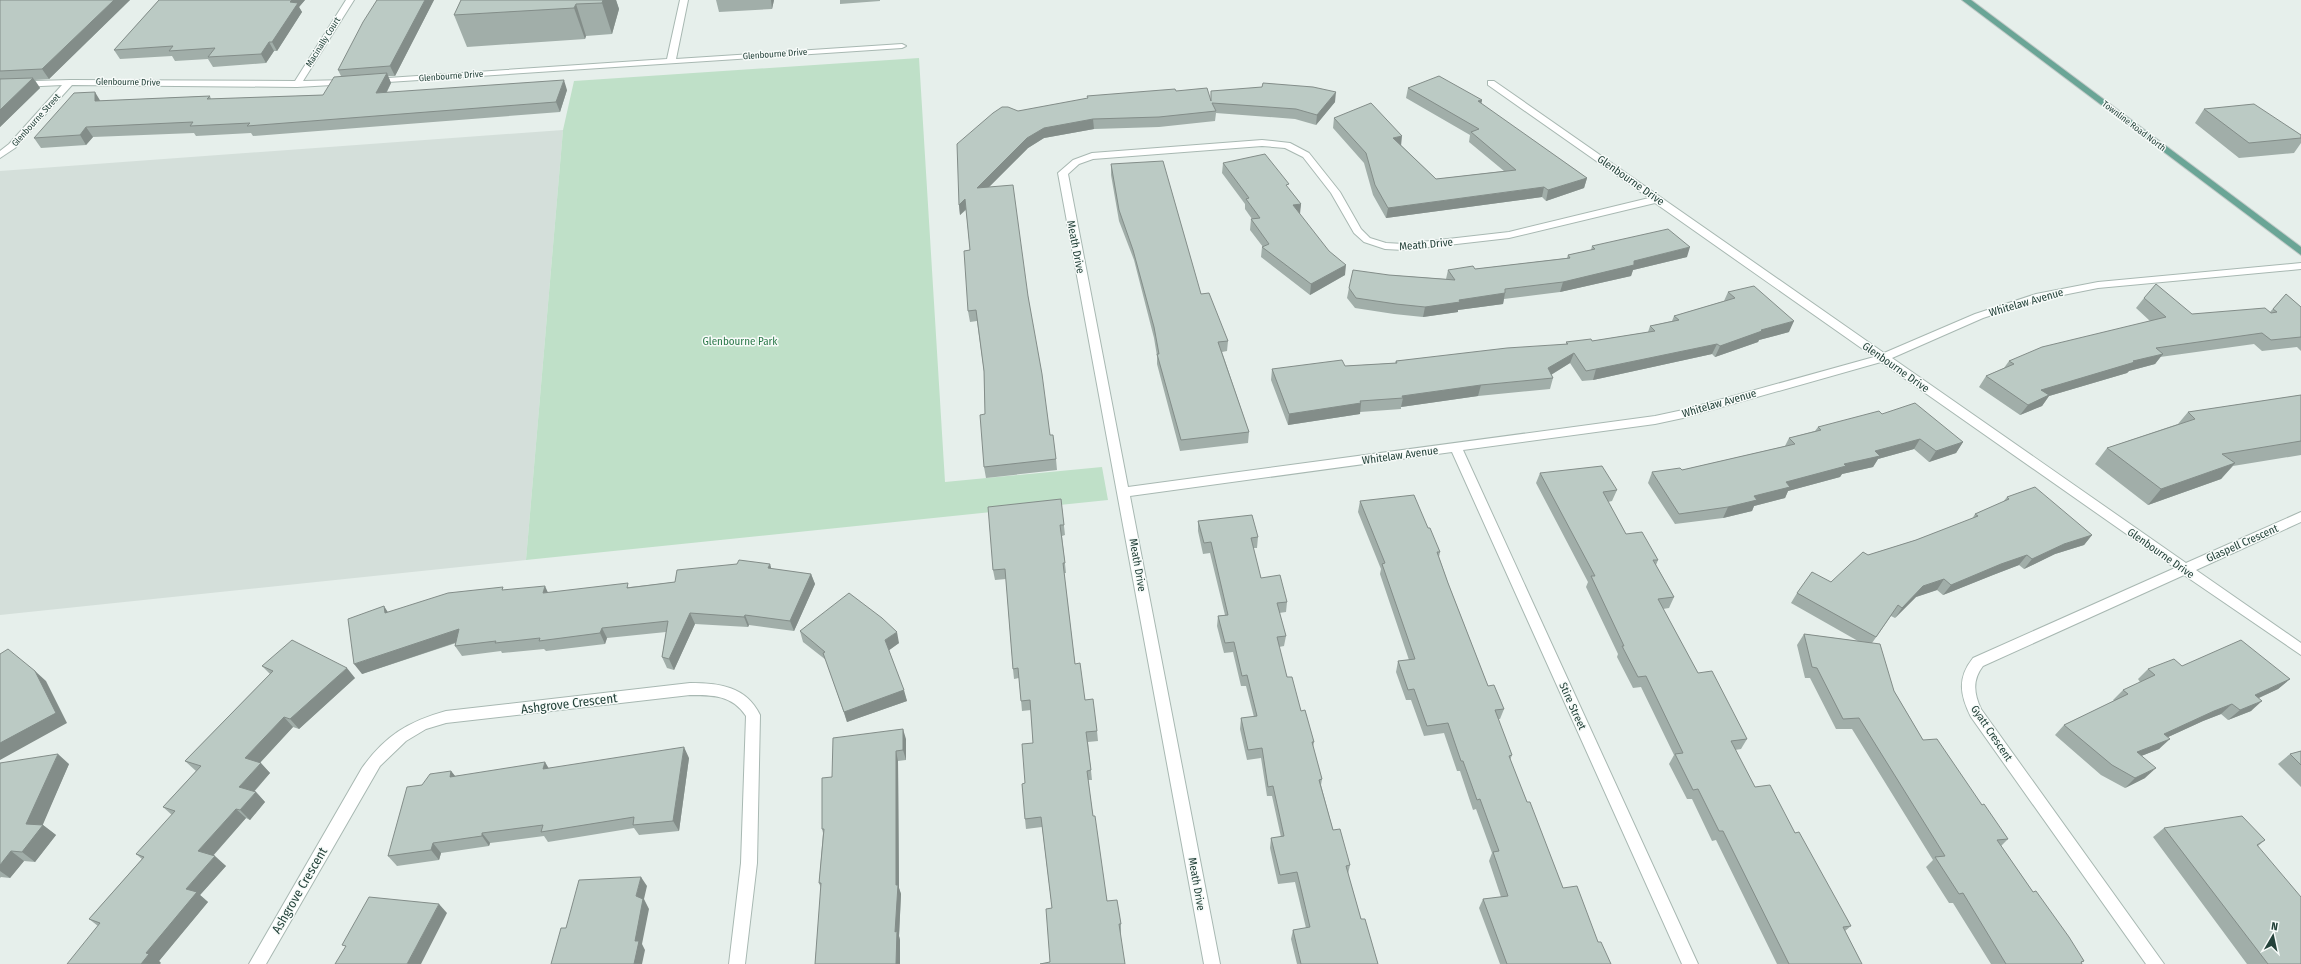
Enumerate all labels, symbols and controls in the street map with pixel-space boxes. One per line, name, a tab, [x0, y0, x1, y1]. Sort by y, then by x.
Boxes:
street label: Macinally Court	[304, 15, 342, 69]
street label: Glenbourne Drive	[743, 47, 808, 61]
street label: Glenbourne Drive	[419, 69, 484, 83]
street label: Glenbourne Drive	[96, 76, 161, 88]
street label: Glenbourne Street	[10, 92, 62, 148]
street label: Townline Road North	[2100, 99, 2168, 153]
street label: Glenbourne Drive	[1595, 153, 1667, 208]
street label: Meath Drive	[1064, 219, 1087, 275]
street label: Meath Drive	[1399, 236, 1453, 253]
street label: Whitelaw Avenue	[1987, 286, 2065, 319]
park label: Glenbourne Park	[703, 335, 778, 348]
street label: Glenbourne Drive	[1860, 340, 1932, 395]
street label: Whitelaw Avenue	[1680, 387, 1758, 420]
street label: Whitelaw Avenue	[1361, 444, 1439, 467]
street label: Glaspell Crescent	[2204, 522, 2280, 565]
street label: Glenbourne Drive	[2125, 526, 2197, 581]
street label: Meath Drive	[1126, 537, 1149, 593]
street label: Stire Street	[1556, 681, 1589, 732]
street label: Ashgrove Crescent	[520, 690, 619, 717]
street label: Gyatt Crescent	[1968, 703, 2015, 764]
street label: Ashgrove Crescent	[269, 844, 331, 936]
street label: Meath Drive	[1185, 856, 1208, 912]
north arrow	[2253, 916, 2293, 956]
text: N	[2270, 920, 2279, 934]

